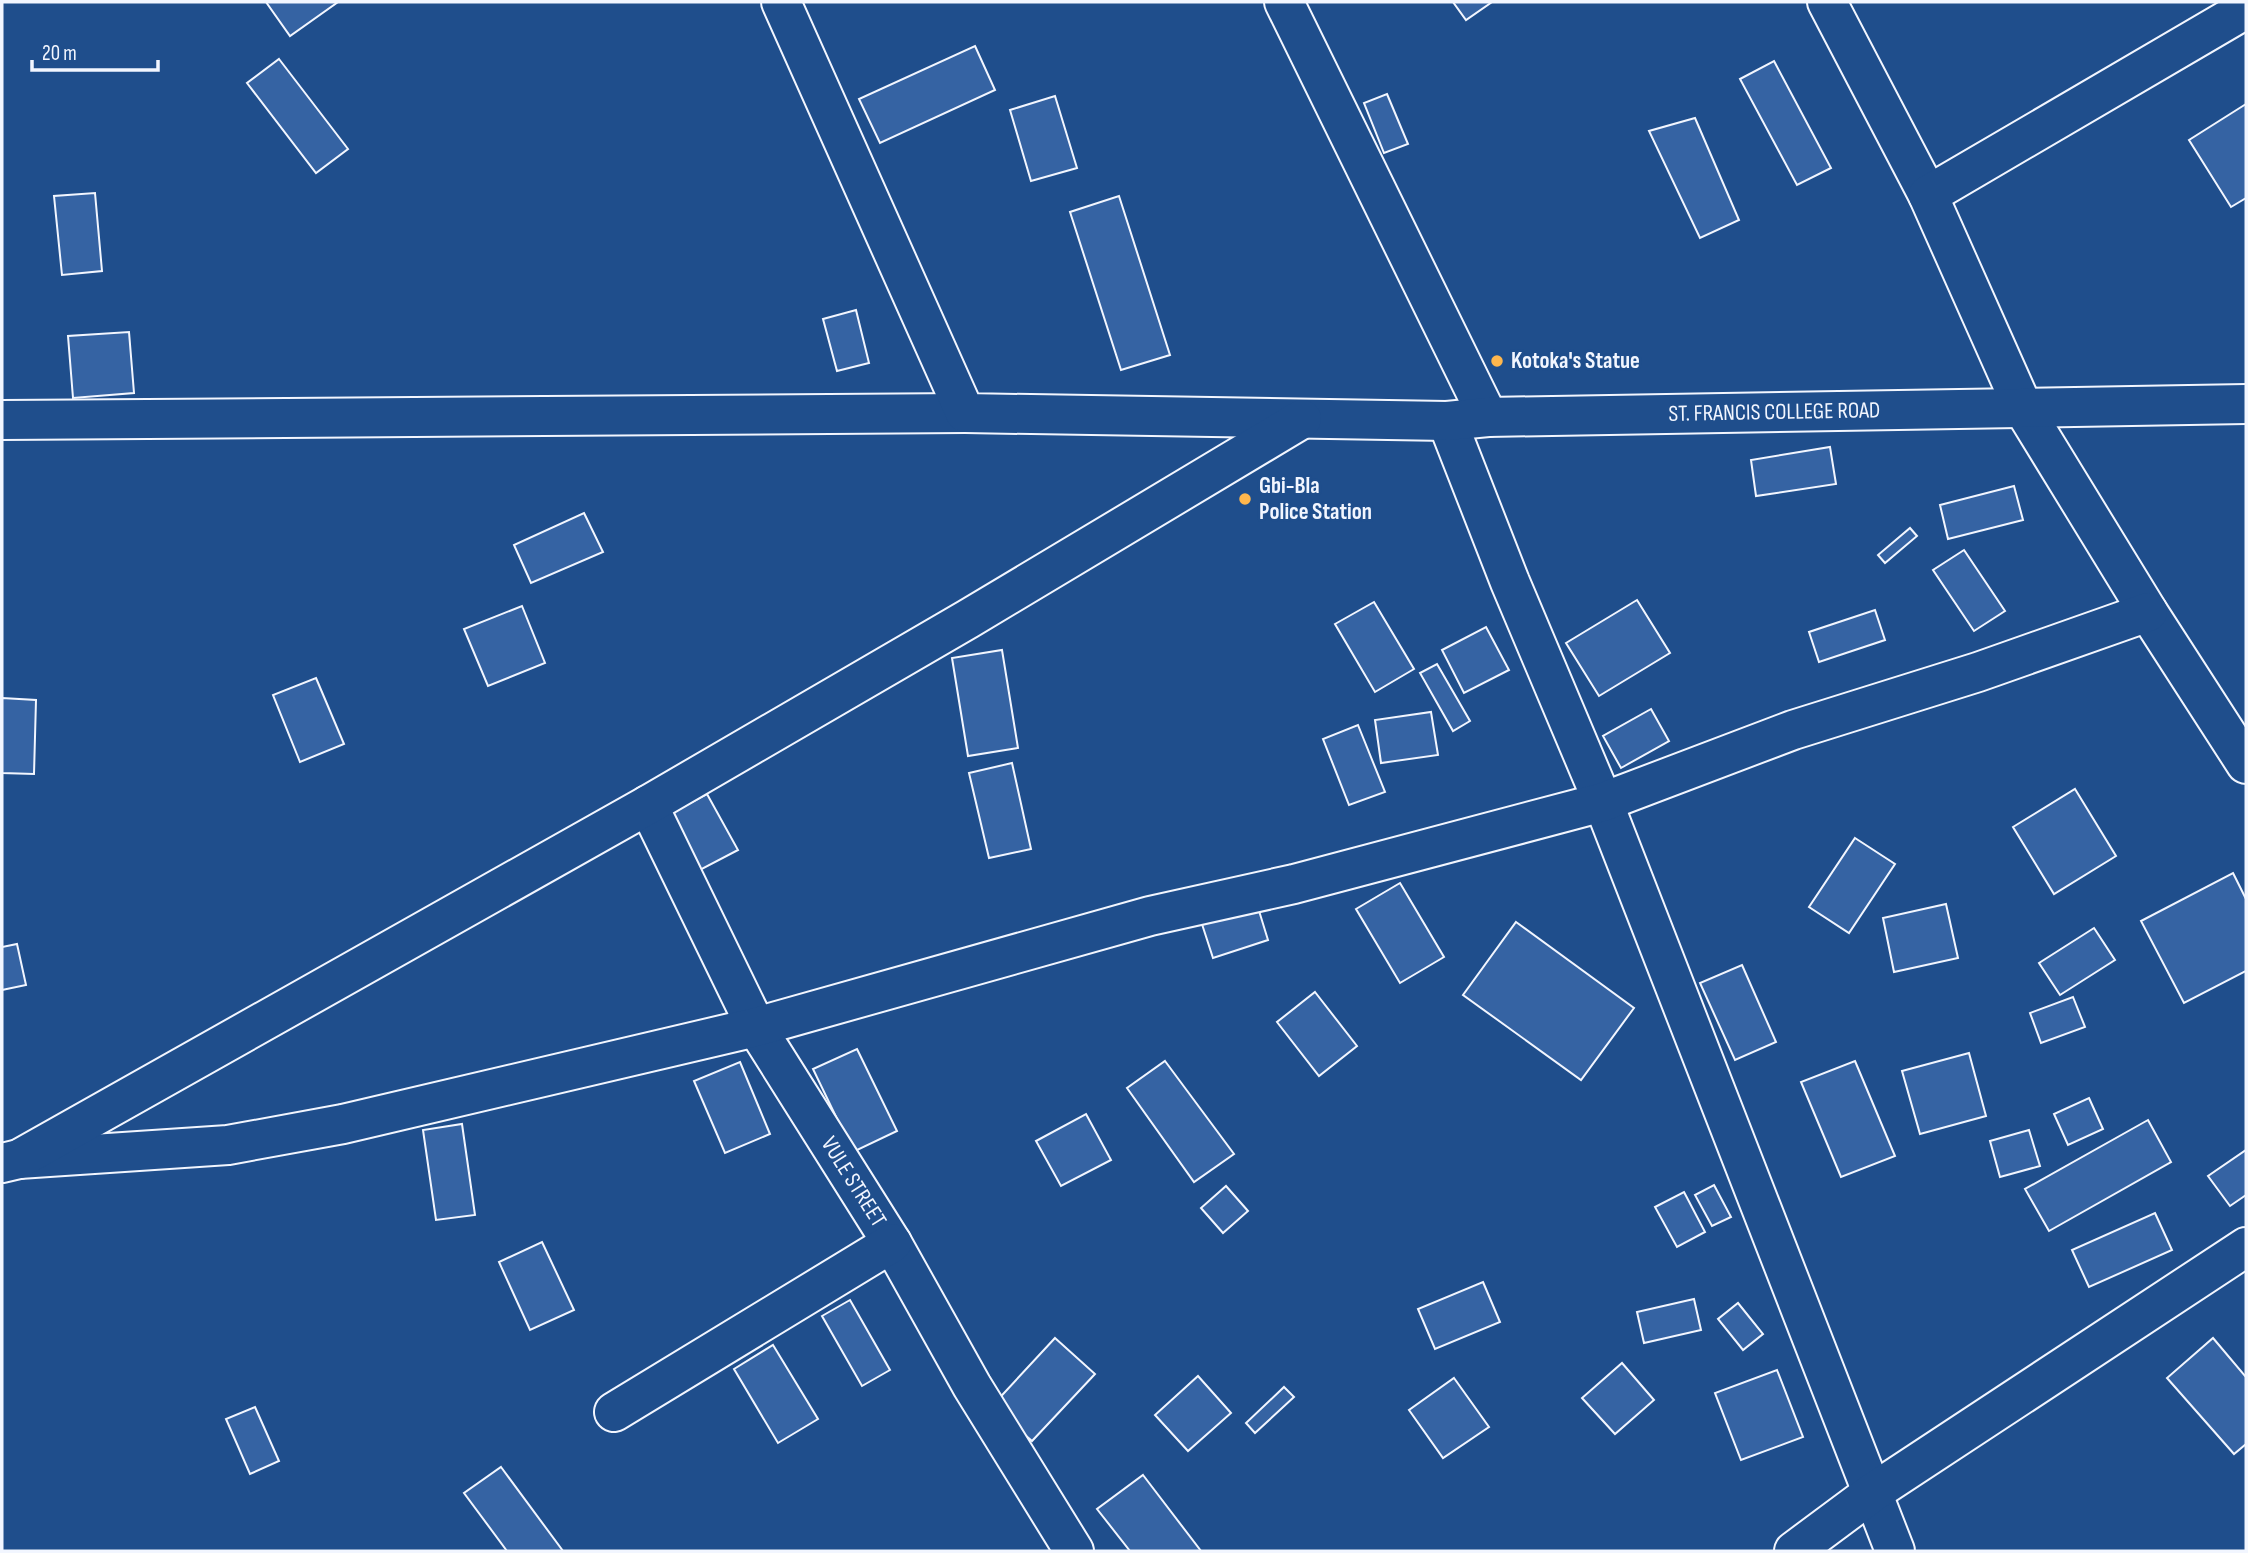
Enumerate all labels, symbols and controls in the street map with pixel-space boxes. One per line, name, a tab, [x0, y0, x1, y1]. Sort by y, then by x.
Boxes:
scale bar	[32, 28, 158, 72]
text: 20 m	[42, 41, 77, 66]
place label: Kotoka's Statue	[1511, 347, 1640, 375]
marker: Kotoka's Statue	[1489, 353, 1505, 369]
street label: ST. FRANCIS COLLEGE ROAD	[1668, 396, 1881, 428]
place label: Gbi-Bla Police Station	[1259, 472, 1372, 526]
marker: Gbi-Bla Police Station	[1237, 491, 1253, 507]
street label: VULE STREET	[815, 1132, 892, 1232]

